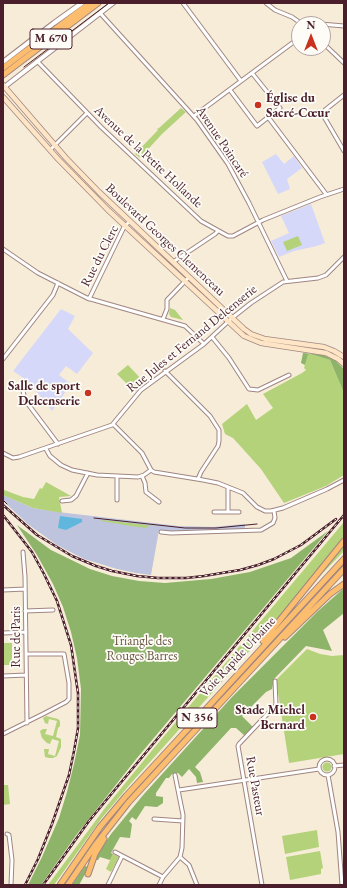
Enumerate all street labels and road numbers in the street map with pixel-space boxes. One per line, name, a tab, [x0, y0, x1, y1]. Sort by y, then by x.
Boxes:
road number: M 670	[30, 29, 72, 49]
street label: Avenue de la Petite Hollande	[91, 103, 205, 211]
street label: Avenue Poincaré	[192, 103, 252, 181]
street label: Boulevard Georges Clemenceau	[102, 181, 228, 299]
street label: Rue du Clerc	[78, 223, 122, 289]
street label: Rue Jules et Fernand Delcenserie	[124, 282, 260, 396]
street label: Rue de Paris	[8, 606, 24, 668]
street label: Voie Rapide Urbaine	[197, 614, 279, 700]
road number: N 356	[177, 708, 217, 728]
street label: Rue Pasteur	[242, 755, 268, 817]

